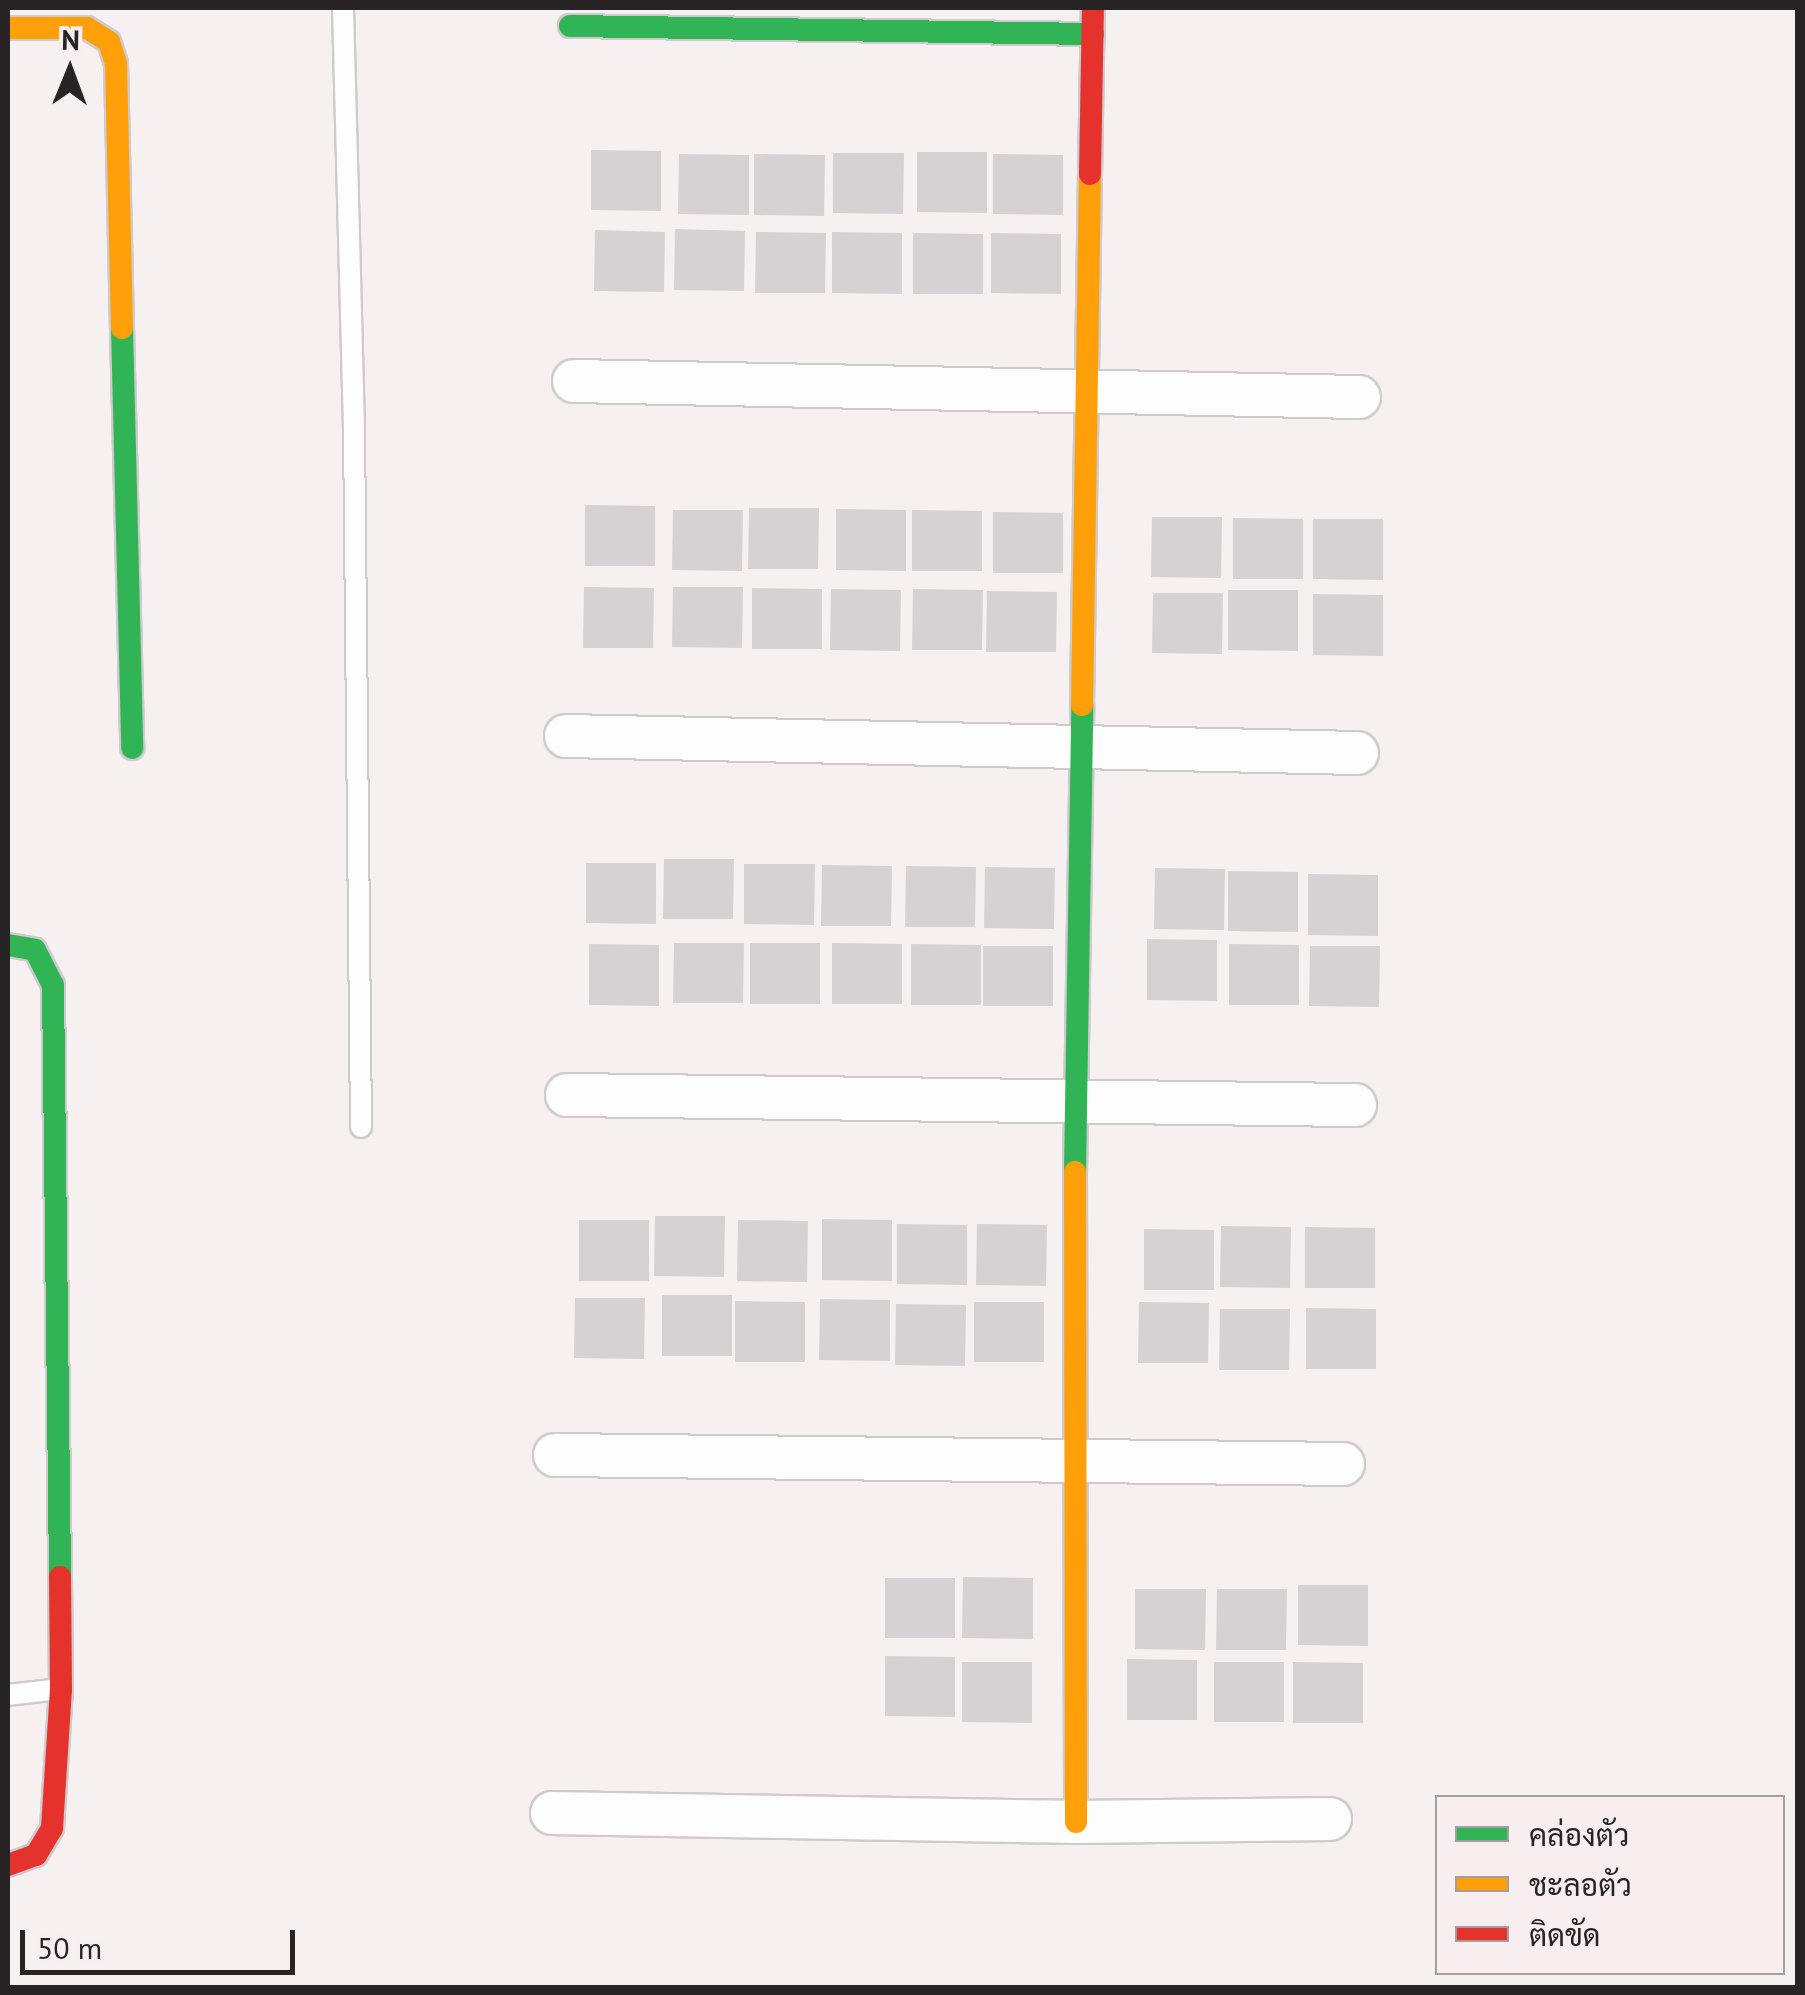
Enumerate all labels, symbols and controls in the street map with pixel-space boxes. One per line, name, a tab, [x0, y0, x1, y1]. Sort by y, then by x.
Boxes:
north arrow	[20, 20, 120, 120]
text: N	[61, 21, 80, 58]
legend	[1435, 1795, 1785, 1975]
text: คล่องตัว	[1529, 1815, 1629, 1854]
text: ชะลอตัว	[1529, 1865, 1632, 1904]
scale bar	[25, 1910, 300, 1972]
text: ติดขัด	[1529, 1915, 1601, 1954]
text: 50 m	[37, 1928, 102, 1967]

